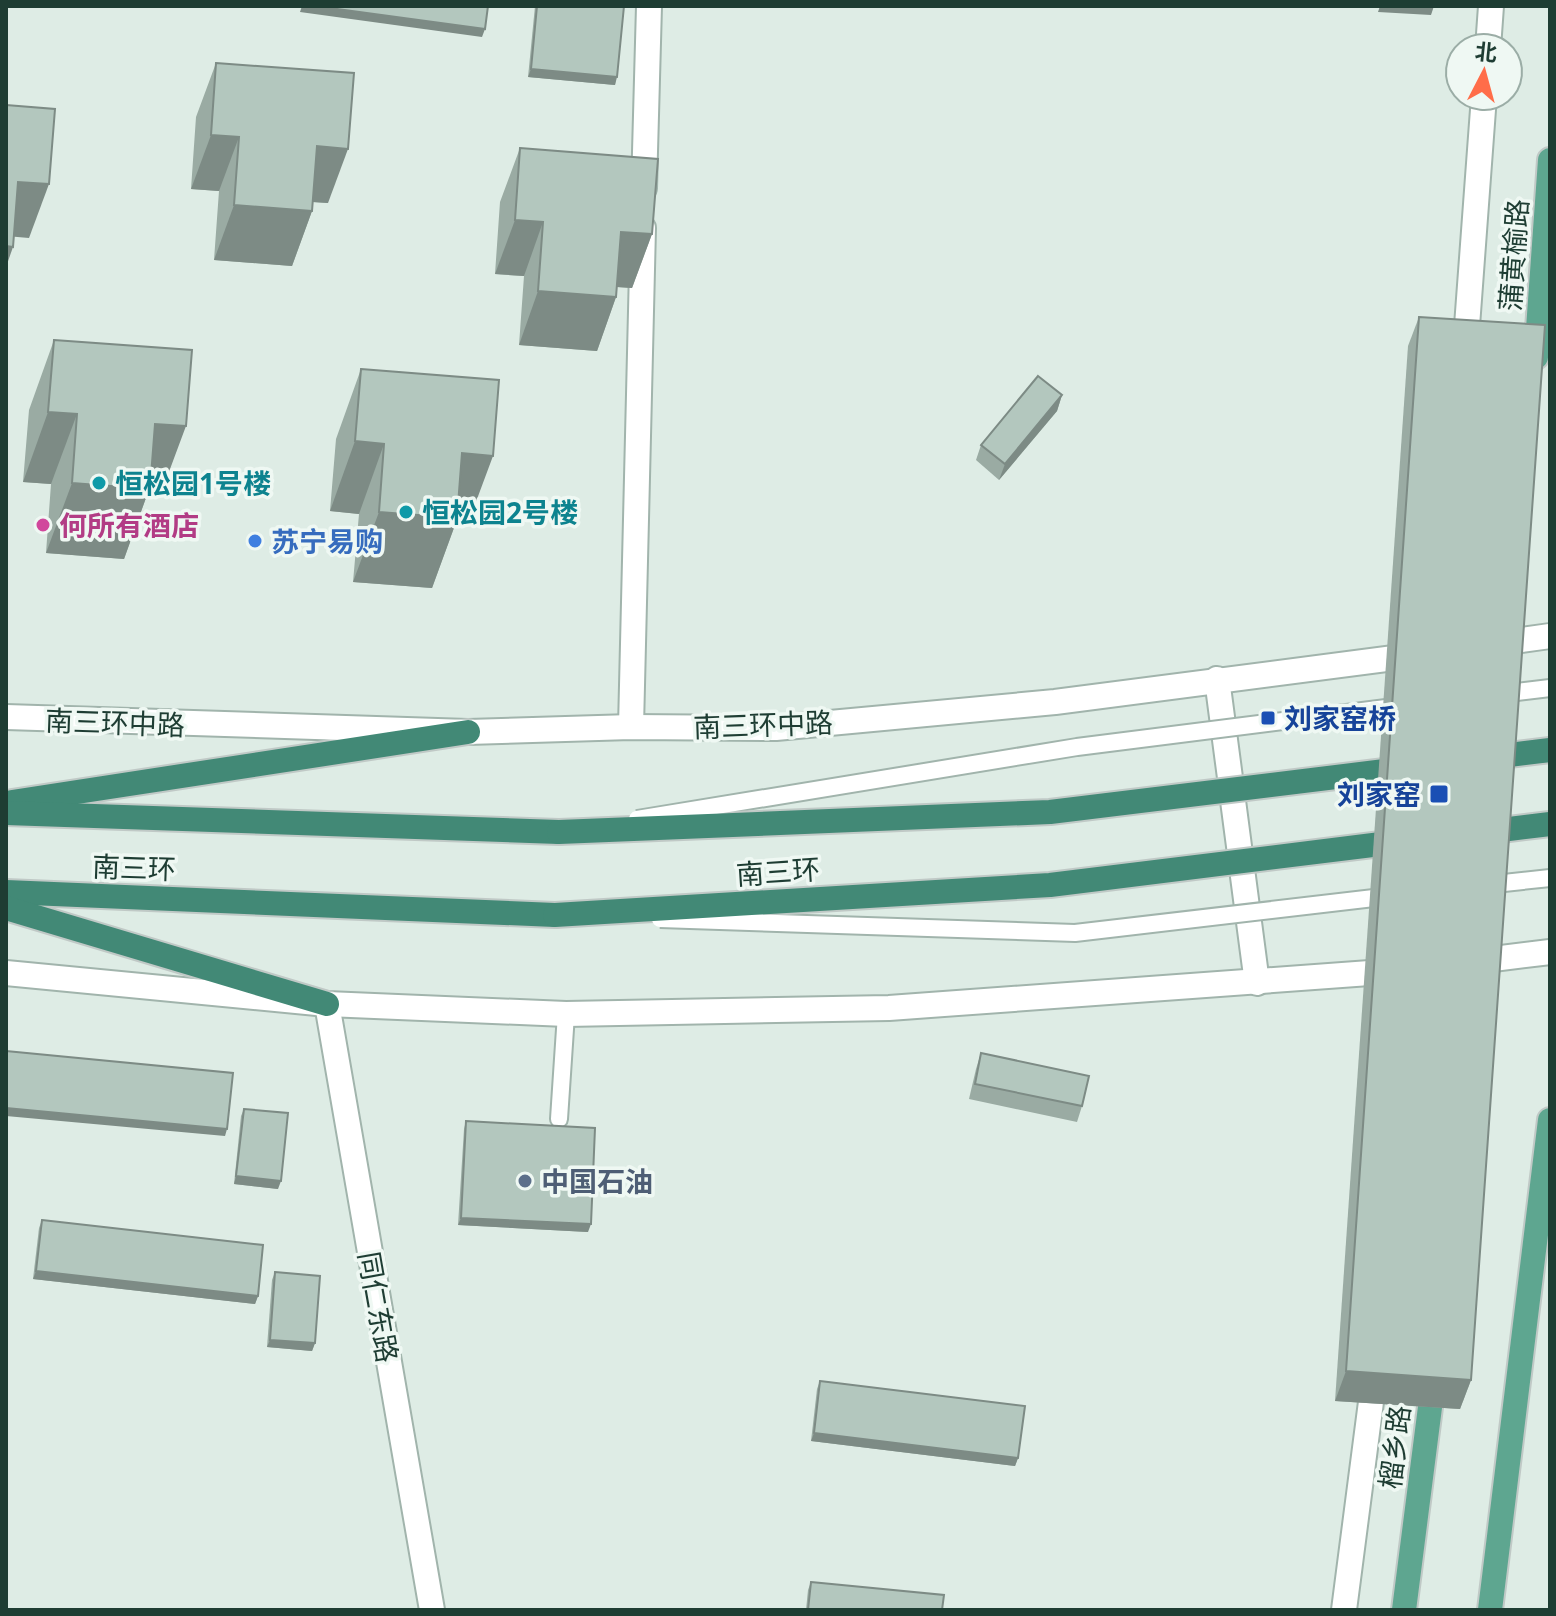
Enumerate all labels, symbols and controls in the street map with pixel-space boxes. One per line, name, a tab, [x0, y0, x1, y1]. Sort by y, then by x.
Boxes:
north arrow	[1444, 32, 1524, 112]
text: 北	[1474, 35, 1499, 67]
street label: 蒲黄榆路	[1490, 198, 1536, 312]
place label: 恒松园1号楼	[115, 464, 271, 502]
marker: 恒松园1号楼	[90, 474, 108, 492]
place label: 恒松园2号楼	[422, 493, 578, 531]
marker: 恒松园2号楼	[397, 503, 415, 521]
place label: 何所有酒店	[59, 506, 199, 544]
marker: 何所有酒店	[34, 516, 52, 534]
place label: 苏宁易购	[271, 522, 383, 560]
marker: 苏宁易购	[246, 532, 264, 550]
place label: 刘家窑桥	[1284, 699, 1396, 737]
street label: 南三环中路	[44, 701, 186, 743]
street label: 南三环中路	[692, 703, 834, 745]
marker: 刘家窑桥	[1259, 709, 1277, 727]
place label: 刘家窑	[1337, 775, 1421, 813]
marker: 刘家窑	[1428, 783, 1450, 805]
street label: 南三环	[91, 847, 177, 887]
street label: 南三环	[735, 849, 821, 893]
place label: 中国石油	[541, 1162, 653, 1200]
marker: 中国石油	[516, 1172, 534, 1190]
street label: 同仁东路	[351, 1249, 407, 1365]
street label: 榴乡路	[1370, 1403, 1418, 1491]

